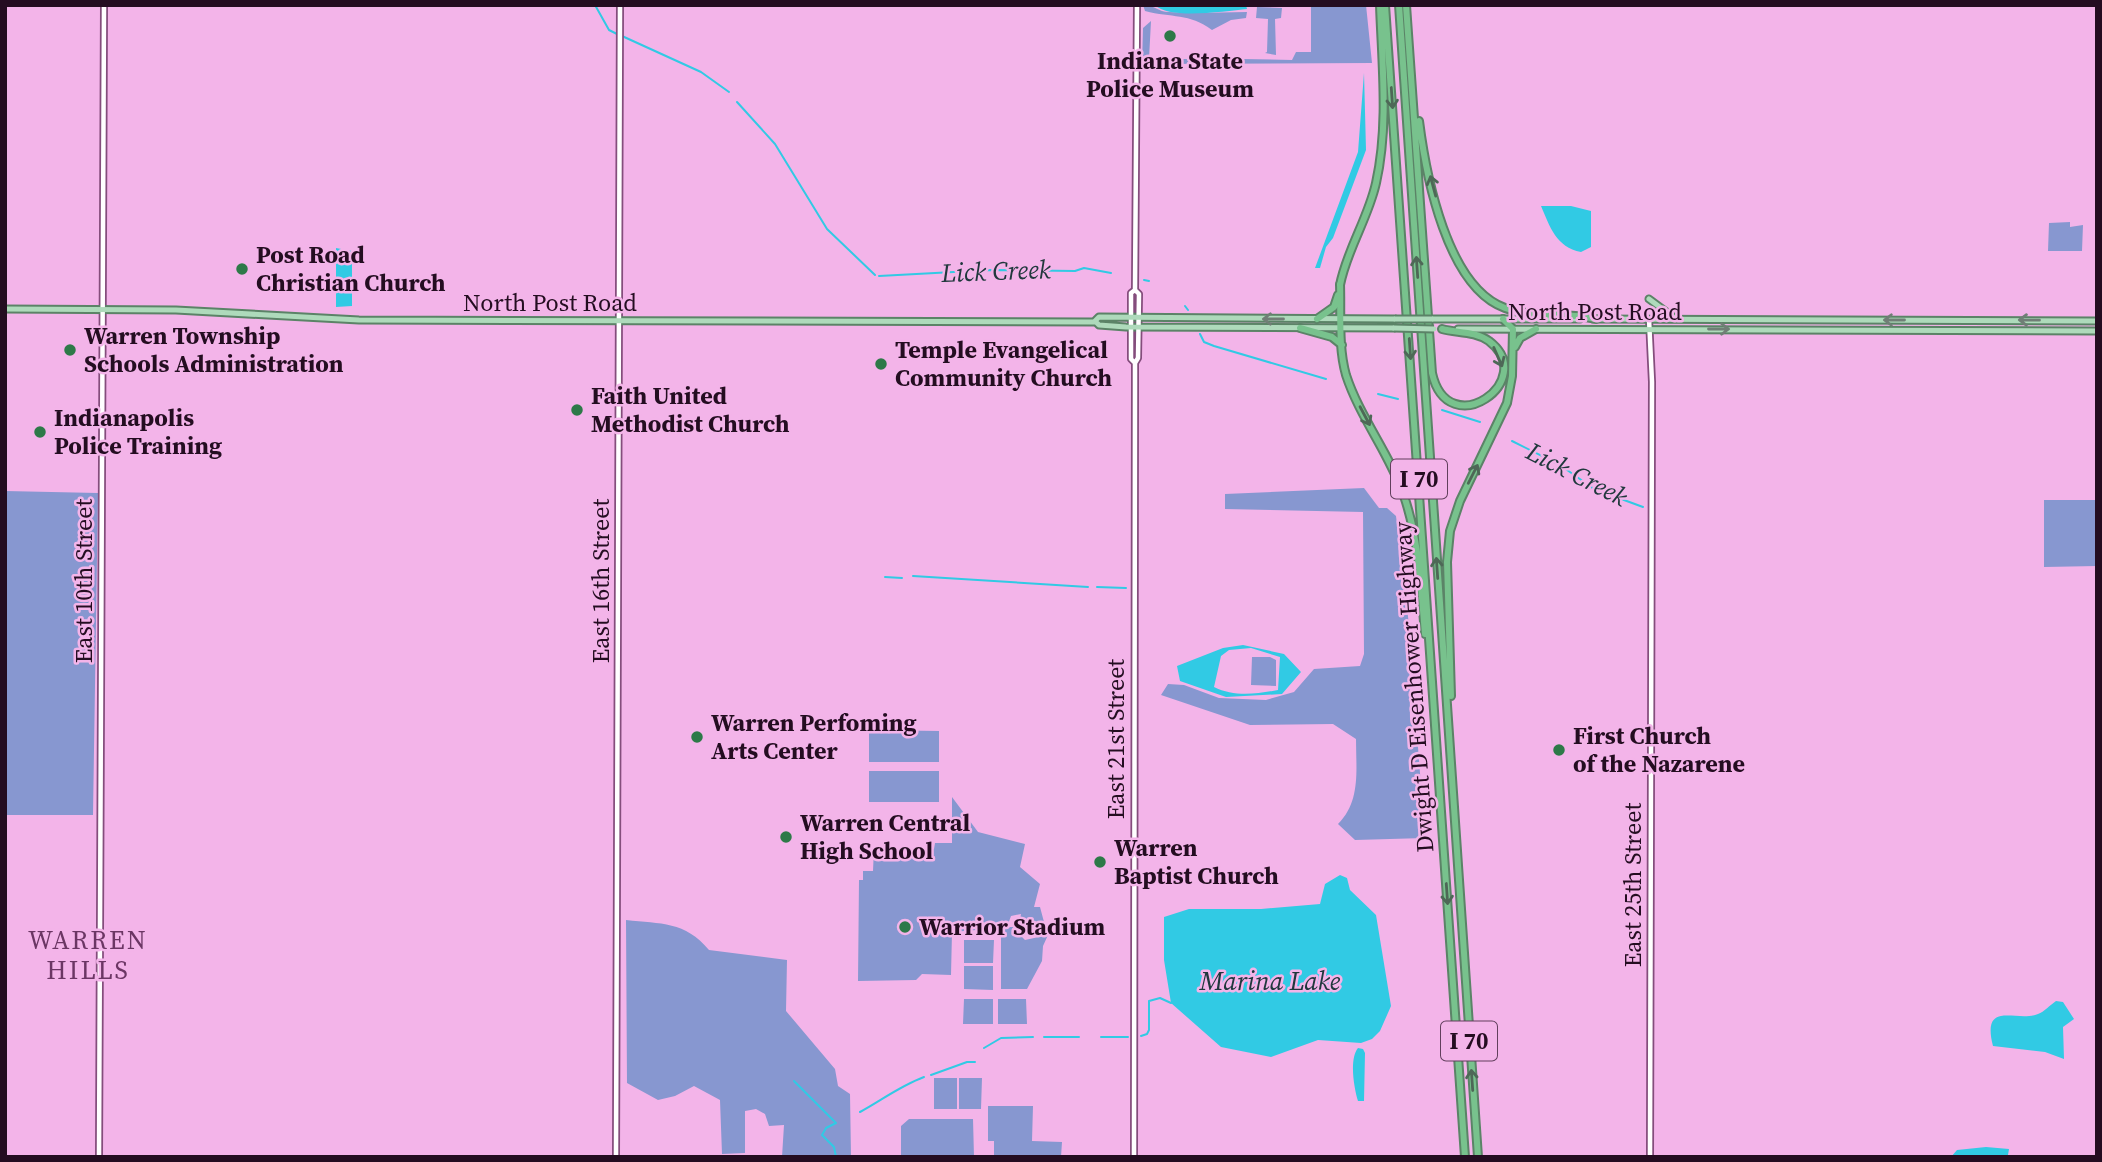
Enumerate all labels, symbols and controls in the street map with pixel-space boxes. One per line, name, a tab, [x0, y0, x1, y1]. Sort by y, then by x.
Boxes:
marker: Indiana State Police Museum	[1162, 28, 1178, 44]
place label: Indiana State Police Museum	[1086, 44, 1254, 105]
one-way arrow	[1386, 86, 1399, 109]
one-way arrow	[1426, 175, 1439, 198]
place label: Post Road Christian Church	[256, 238, 446, 299]
water label: Lick Creek	[940, 251, 1052, 291]
one-way arrow	[1410, 256, 1423, 279]
marker: Post Road Christian Church	[234, 261, 250, 277]
street label: North Post Road	[463, 286, 637, 319]
street label: North Post Road	[1508, 295, 1682, 328]
one-way arrow	[1262, 312, 1285, 326]
one-way arrow	[1883, 313, 1906, 326]
one-way arrow	[2017, 313, 2040, 327]
place label: Warren Township Schools Administration	[84, 319, 344, 380]
one-way arrow	[1707, 322, 1730, 336]
place label: Temple Evangelical Community Church	[895, 333, 1112, 394]
one-way arrow	[1404, 337, 1417, 360]
marker: Warren Township Schools Administration	[62, 342, 78, 358]
one-way arrow	[1493, 346, 1506, 367]
marker: Temple Evangelical Community Church	[873, 356, 889, 372]
place label: Faith United Methodist Church	[591, 379, 790, 440]
place label: Indianapolis Police Training	[54, 401, 222, 462]
marker: Faith United Methodist Church	[569, 402, 585, 418]
one-way arrow	[1359, 405, 1372, 426]
marker: Indianapolis Police Training	[32, 424, 48, 440]
water label: Lick Creek	[1519, 433, 1635, 515]
road number: I 70	[1391, 460, 1447, 499]
one-way arrow	[1467, 464, 1481, 485]
street label: East 10th Street	[67, 499, 100, 663]
street label: East 16th Street	[584, 499, 617, 663]
street label: Dwight D Eisenhower Highway	[1385, 520, 1442, 854]
one-way arrow	[1430, 557, 1443, 579]
street label: East 21st Street	[1099, 659, 1132, 819]
place label: Warren Perfoming Arts Center	[711, 706, 917, 767]
place label: First Church of the Nazarene	[1573, 719, 1745, 780]
marker: Warren Perfoming Arts Center	[689, 729, 705, 745]
marker: First Church of the Nazarene	[1551, 742, 1567, 758]
street label: East 25th Street	[1616, 803, 1649, 967]
place label: Warren Central High School	[800, 806, 971, 867]
marker: Warren Central High School	[778, 829, 794, 845]
place label: Warren Baptist Church	[1114, 831, 1279, 892]
marker: Warren Baptist Church	[1092, 854, 1108, 870]
one-way arrow	[1441, 882, 1454, 905]
place label: Warrior Stadium	[919, 910, 1105, 943]
marker: Warrior Stadium	[897, 919, 913, 935]
district label: WARREN HILLS	[28, 922, 148, 988]
water label: Marina Lake	[1199, 963, 1341, 999]
road number: I 70	[1441, 1022, 1497, 1060]
one-way arrow	[1465, 1069, 1478, 1092]

